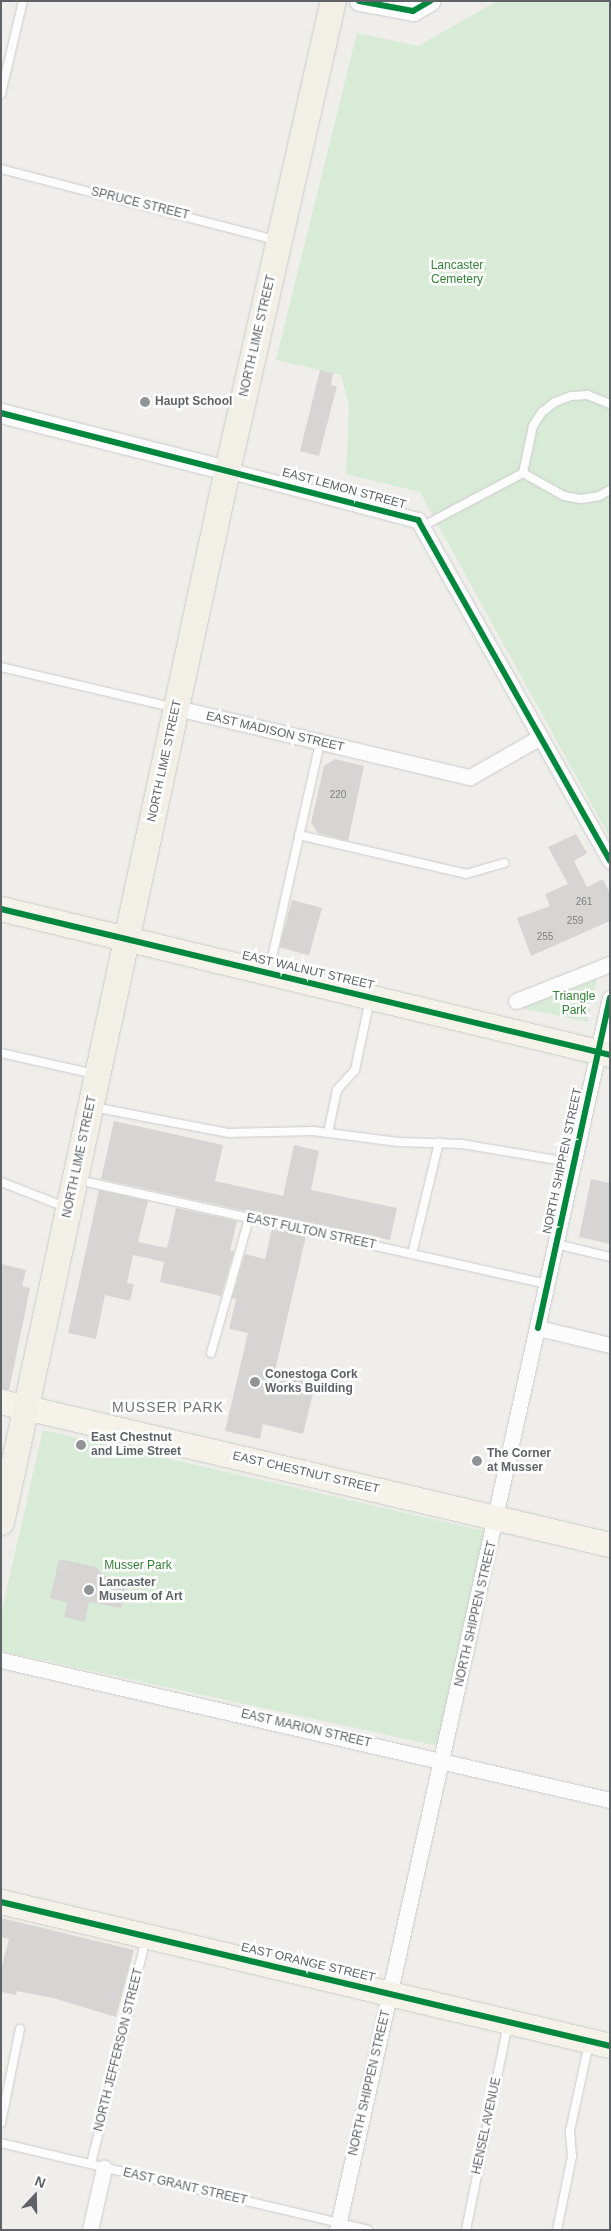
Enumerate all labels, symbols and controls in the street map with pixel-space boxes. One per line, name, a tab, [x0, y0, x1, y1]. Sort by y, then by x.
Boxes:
street label: SPRUCE STREET	[89, 185, 191, 223]
park label: Lancaster Cemetery	[431, 259, 483, 287]
street label: NORTH LIME STREET	[237, 274, 279, 398]
place label: Haupt School	[155, 395, 232, 409]
marker: Haupt School	[139, 396, 151, 408]
street label: EAST LEMON STREET	[280, 465, 408, 513]
street label: NORTH LIME STREET	[145, 699, 185, 823]
street label: EAST MADISON STREET	[205, 709, 345, 755]
house number: 220	[330, 789, 346, 801]
house number: 261	[576, 896, 592, 908]
house number: 259	[567, 915, 583, 927]
house number: 255	[537, 931, 553, 943]
street label: EAST WALNUT STREET	[240, 949, 376, 993]
park label: Triangle Park	[553, 990, 595, 1018]
street label: NORTH SHIPPEN STREET	[540, 1087, 586, 1235]
street label: NORTH LIME STREET	[60, 1095, 100, 1219]
street label: EAST FULTON STREET	[245, 1211, 377, 1253]
place label: Conestoga Cork Works Building	[265, 1368, 358, 1396]
marker: Conestoga Cork Works Building	[249, 1376, 261, 1388]
district label: MUSSER PARK	[111, 1399, 225, 1415]
place label: East Chestnut and Lime Street	[91, 1431, 181, 1459]
marker: East Chestnut and Lime Street	[75, 1439, 87, 1451]
place label: The Corner at Musser	[487, 1447, 551, 1475]
street label: EAST CHESTNUT STREET	[231, 1449, 381, 1497]
marker: The Corner at Musser	[471, 1455, 483, 1467]
street label: NORTH SHIPPEN STREET	[452, 1540, 500, 1688]
park label: Musser Park	[104, 1559, 172, 1573]
place label: Lancaster Museum of Art	[99, 1576, 183, 1604]
marker: Lancaster Museum of Art	[83, 1584, 95, 1596]
street label: EAST MARION STREET	[239, 1707, 373, 1751]
street label: EAST ORANGE STREET	[239, 1941, 377, 1985]
street label: NORTH JEFFERSON STREET	[92, 1967, 146, 2133]
street label: NORTH SHIPPEN STREET	[346, 2009, 394, 2157]
street label: HENSEL AVENUE	[470, 2076, 504, 2176]
street label: EAST GRANT STREET	[121, 2166, 249, 2208]
north arrow	[10, 2171, 60, 2221]
text: N	[33, 2173, 48, 2191]

